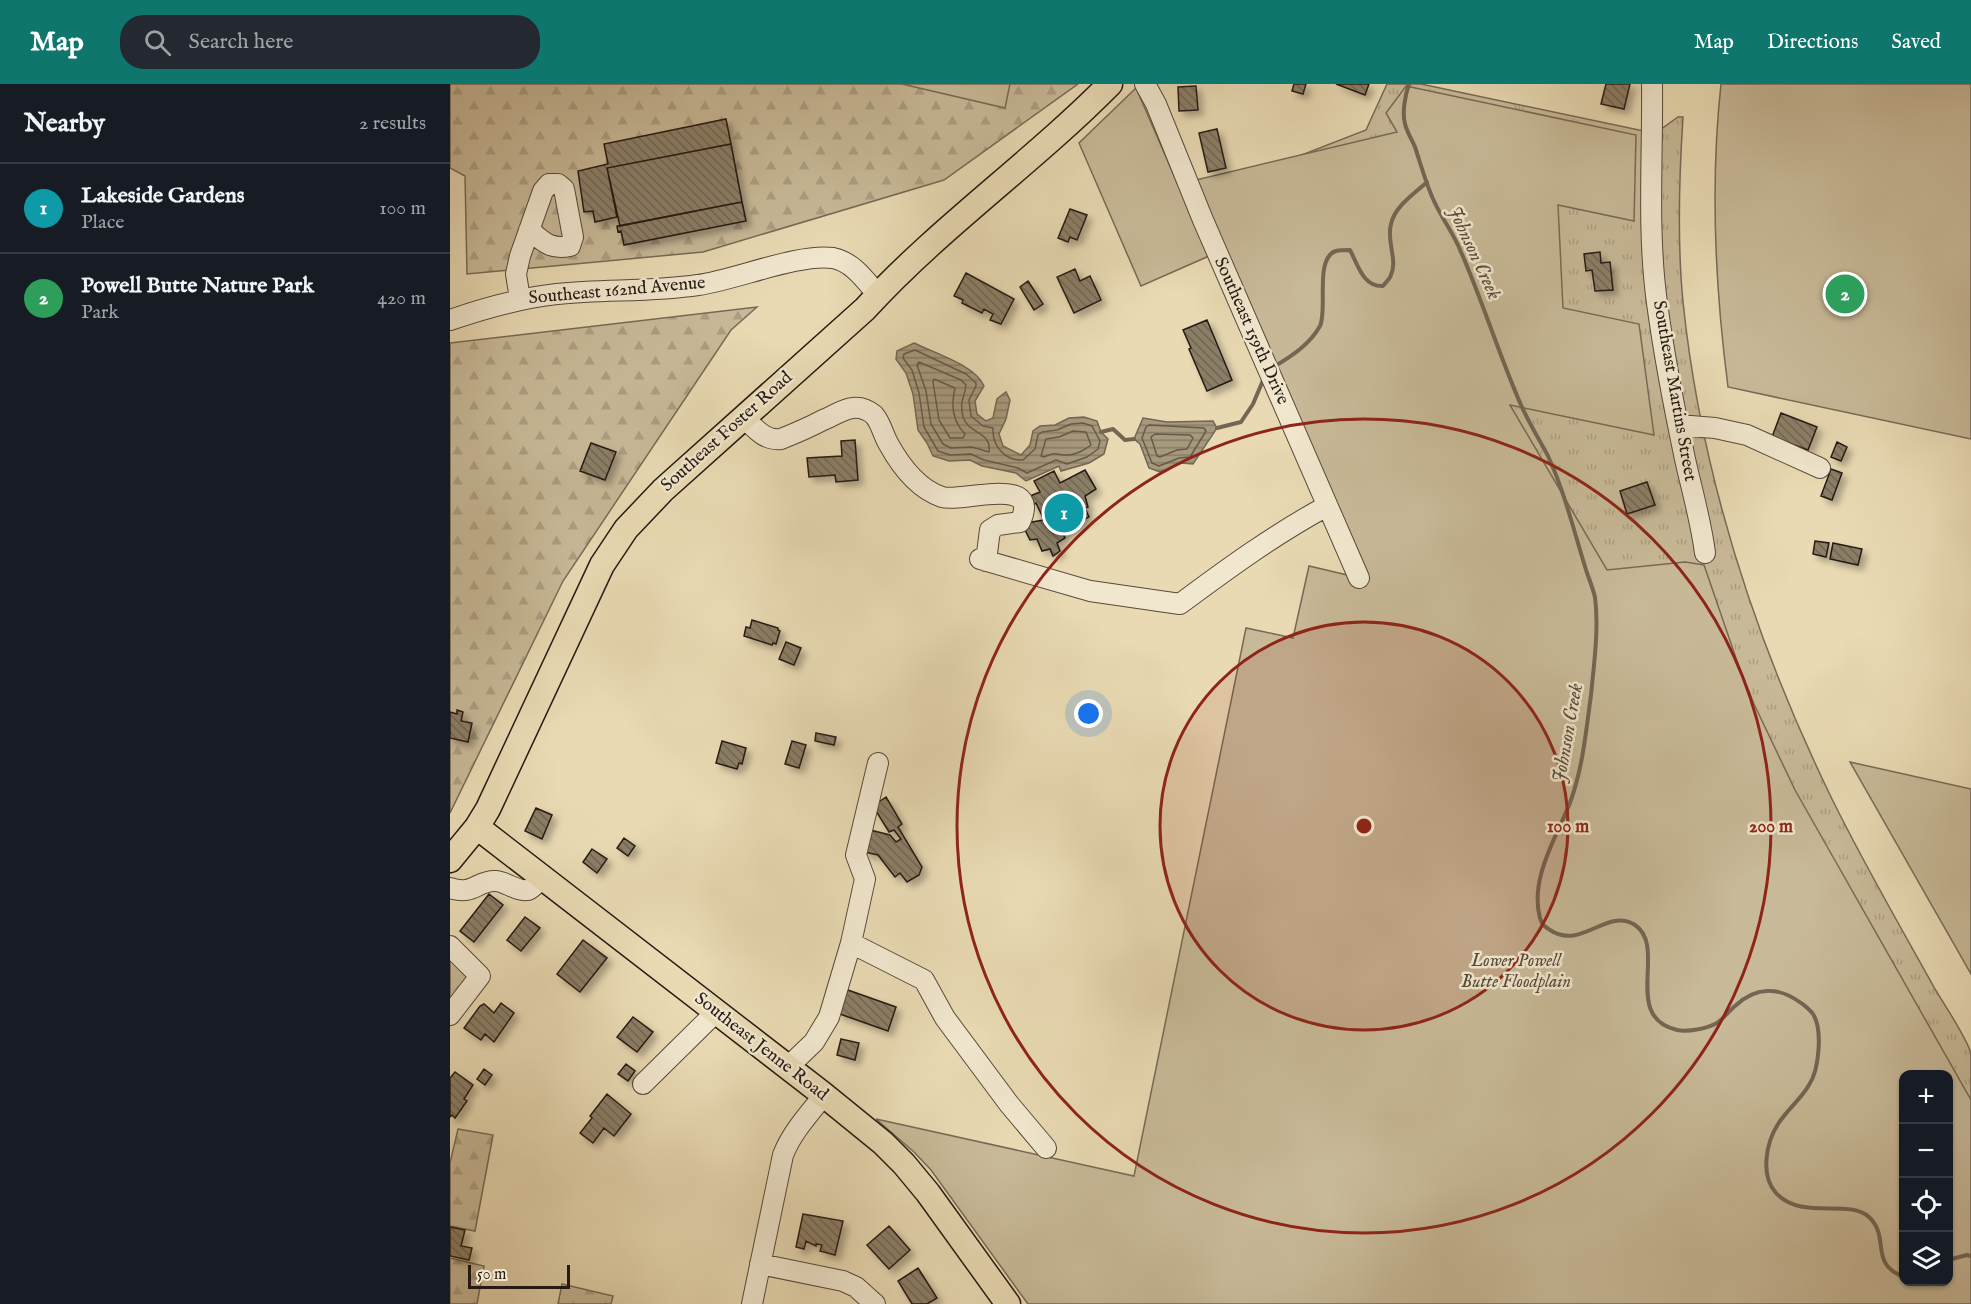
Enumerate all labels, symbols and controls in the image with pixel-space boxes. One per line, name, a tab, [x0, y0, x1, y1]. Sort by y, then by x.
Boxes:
search box	[120, 15, 540, 69]
text: Map	[30, 25, 84, 60]
icon: search	[141, 26, 174, 59]
text: Search here	[189, 28, 293, 56]
text: Map	[1694, 29, 1734, 56]
text: Directions	[1767, 29, 1858, 56]
text: Saved	[1891, 29, 1941, 56]
text: Nearby	[24, 107, 105, 140]
text: 2 results	[359, 111, 426, 136]
text: Lakeside Gardens	[81, 182, 244, 210]
text: 1	[40, 196, 47, 221]
text: 100 m	[379, 196, 426, 221]
water label: Johnson Creek	[1442, 202, 1506, 304]
text: Place	[81, 210, 124, 235]
street label: Southeast 159th Drive	[1208, 254, 1294, 408]
text: Powell Butte Nature Park	[81, 272, 314, 300]
street label: Southeast 162nd Avenue	[528, 272, 706, 310]
pin: 2	[1826, 272, 1864, 316]
text: 2	[39, 286, 48, 311]
text: 420 m	[377, 286, 426, 311]
street label: Southeast Martins Street	[1647, 299, 1701, 483]
text: Park	[81, 300, 119, 325]
street label: Southeast Foster Road	[656, 367, 798, 497]
pin: 1	[1044, 490, 1084, 536]
water label: Johnson Creek	[1547, 682, 1589, 784]
your location	[1074, 699, 1103, 728]
centre of rings	[1354, 816, 1374, 836]
text: 100 m	[1547, 816, 1589, 839]
text: 200 m	[1749, 816, 1793, 839]
park label: Lower Powell Butte Floodplain	[1461, 950, 1571, 994]
street label: Southeast Jenne Road	[689, 988, 833, 1107]
map controls	[1899, 1070, 1953, 1286]
button: +	[1899, 1070, 1953, 1124]
button: −	[1899, 1124, 1953, 1178]
button: locate	[1899, 1178, 1953, 1232]
button: layers	[1899, 1232, 1953, 1286]
scale bar	[468, 1262, 570, 1290]
text: 50 m	[477, 1265, 506, 1285]

